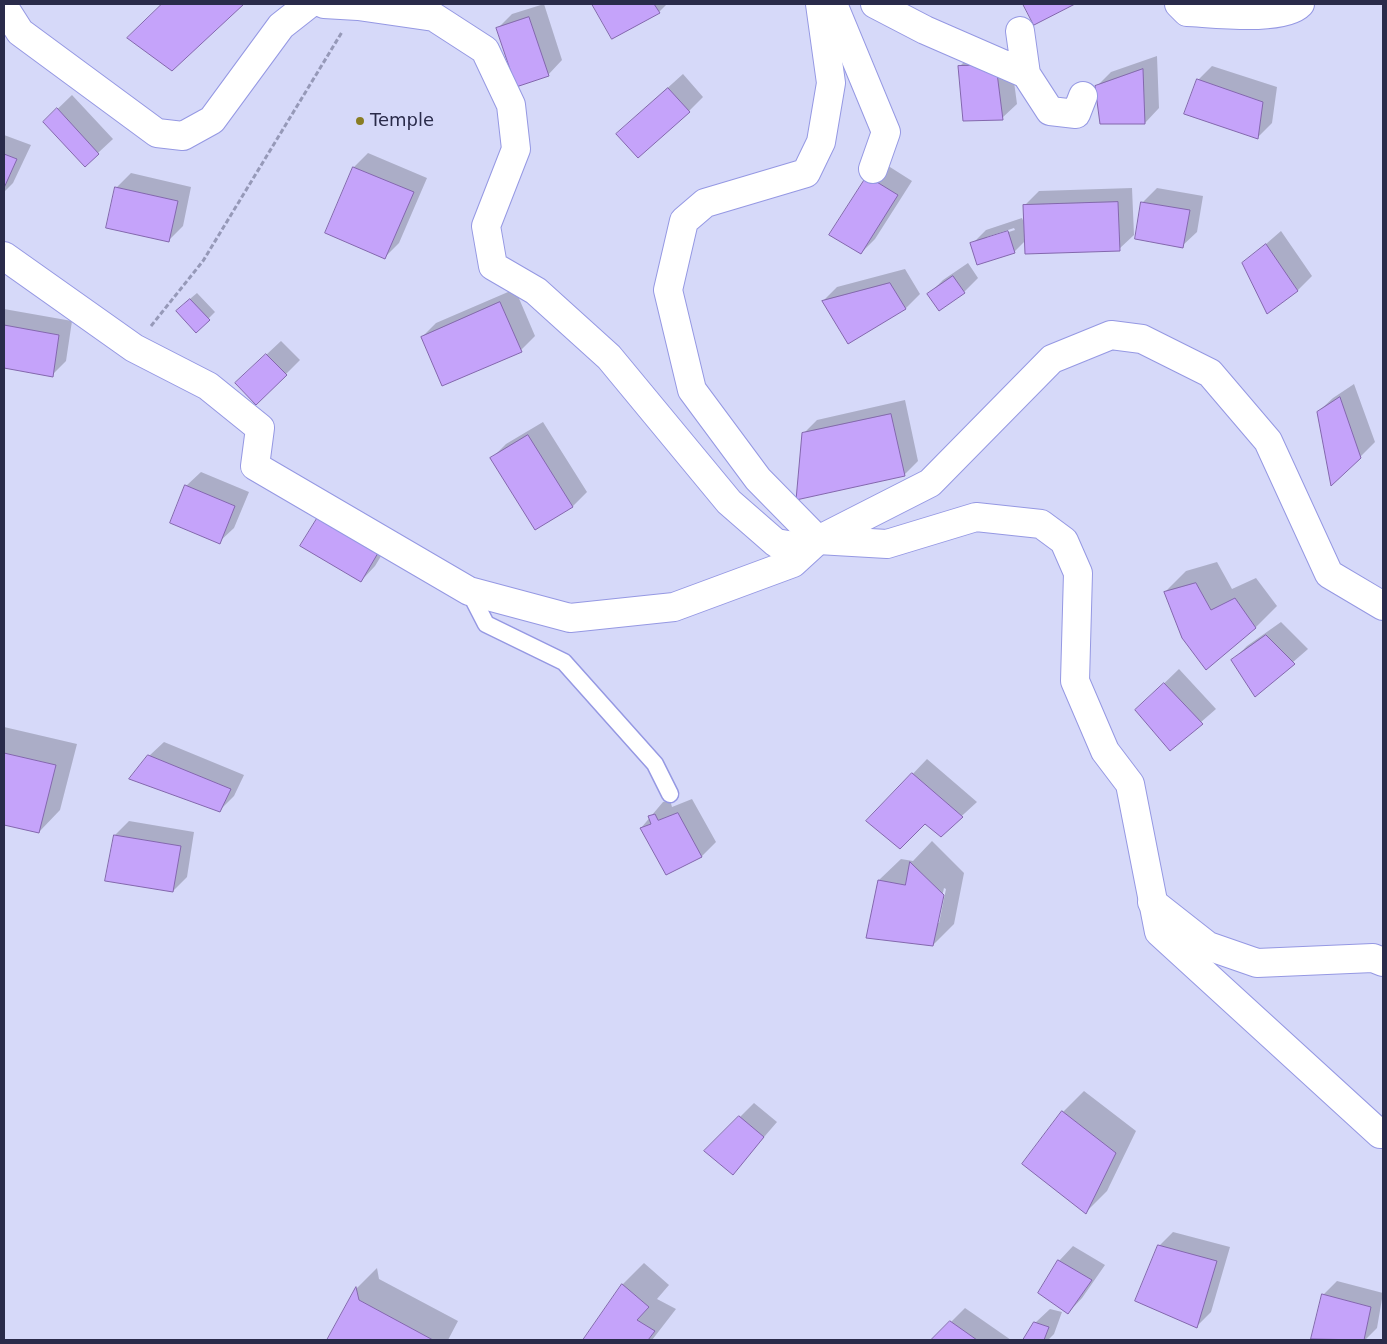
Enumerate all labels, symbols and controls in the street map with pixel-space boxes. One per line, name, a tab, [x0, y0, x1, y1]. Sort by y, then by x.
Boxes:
place label: Temple	[370, 110, 434, 132]
marker: Temple	[354, 115, 366, 127]

